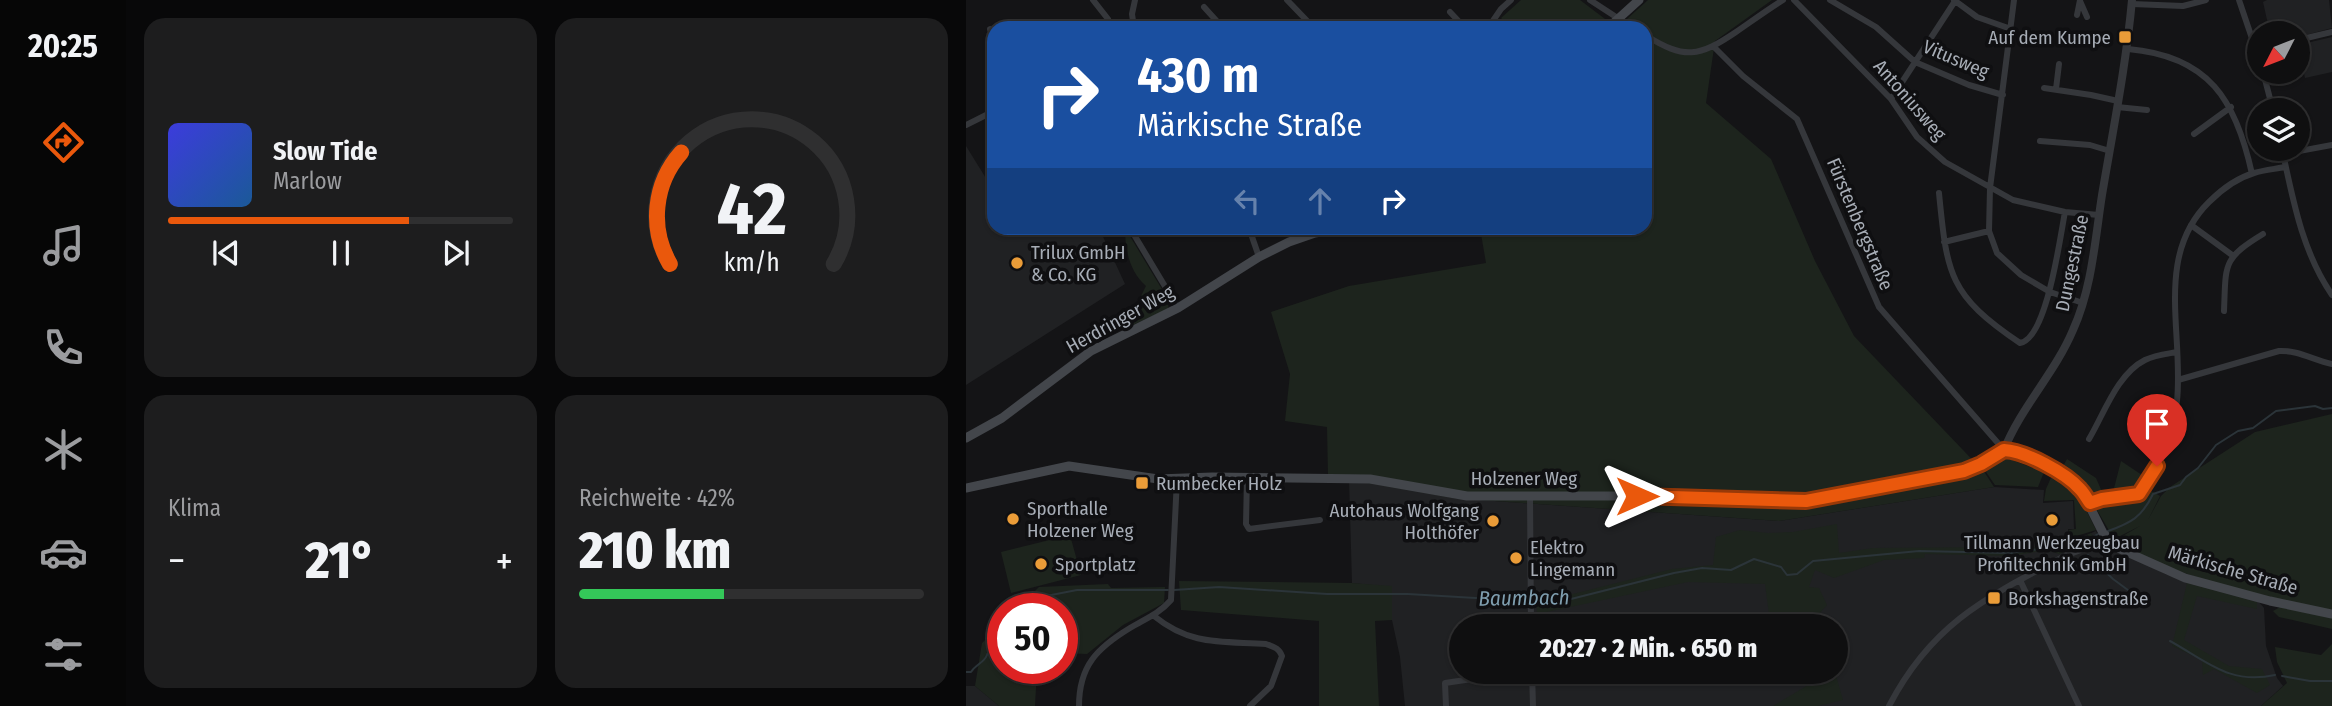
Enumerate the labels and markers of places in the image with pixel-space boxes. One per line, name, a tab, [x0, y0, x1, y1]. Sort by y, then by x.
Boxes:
place label: Auf dem Kumpe	[1988, 26, 2111, 49]
marker: Auf dem Kumpe	[2117, 29, 2133, 45]
place label: Trilux GmbH & Co. KG	[1031, 241, 1126, 286]
marker: Trilux GmbH & Co. KG	[1009, 255, 1025, 271]
pin	[2127, 394, 2187, 466]
place label: Rumbecker Holz	[1156, 472, 1282, 495]
marker: Rumbecker Holz	[1134, 475, 1150, 491]
place label: Sporthalle Holzener Weg	[1027, 497, 1133, 542]
place label: Autohaus Wolfgang Holthöfer	[1330, 499, 1479, 544]
marker: Sporthalle Holzener Weg	[1005, 511, 1021, 527]
marker: Tillmann Werkzeugbau Profiltechnik GmbH	[2044, 512, 2060, 528]
marker: Autohaus Wolfgang Holthöfer	[1485, 513, 1501, 529]
place label: Tillmann Werkzeugbau Profiltechnik GmbH	[1964, 531, 2140, 576]
place label: Elektro Lingemann	[1530, 536, 1615, 581]
marker: Elektro Lingemann	[1508, 550, 1524, 566]
place label: Sportplatz	[1055, 553, 1136, 576]
marker: Sportplatz	[1033, 556, 1049, 572]
place label: Borkshagenstraße	[2008, 587, 2148, 610]
marker: Borkshagenstraße	[1986, 590, 2002, 606]

